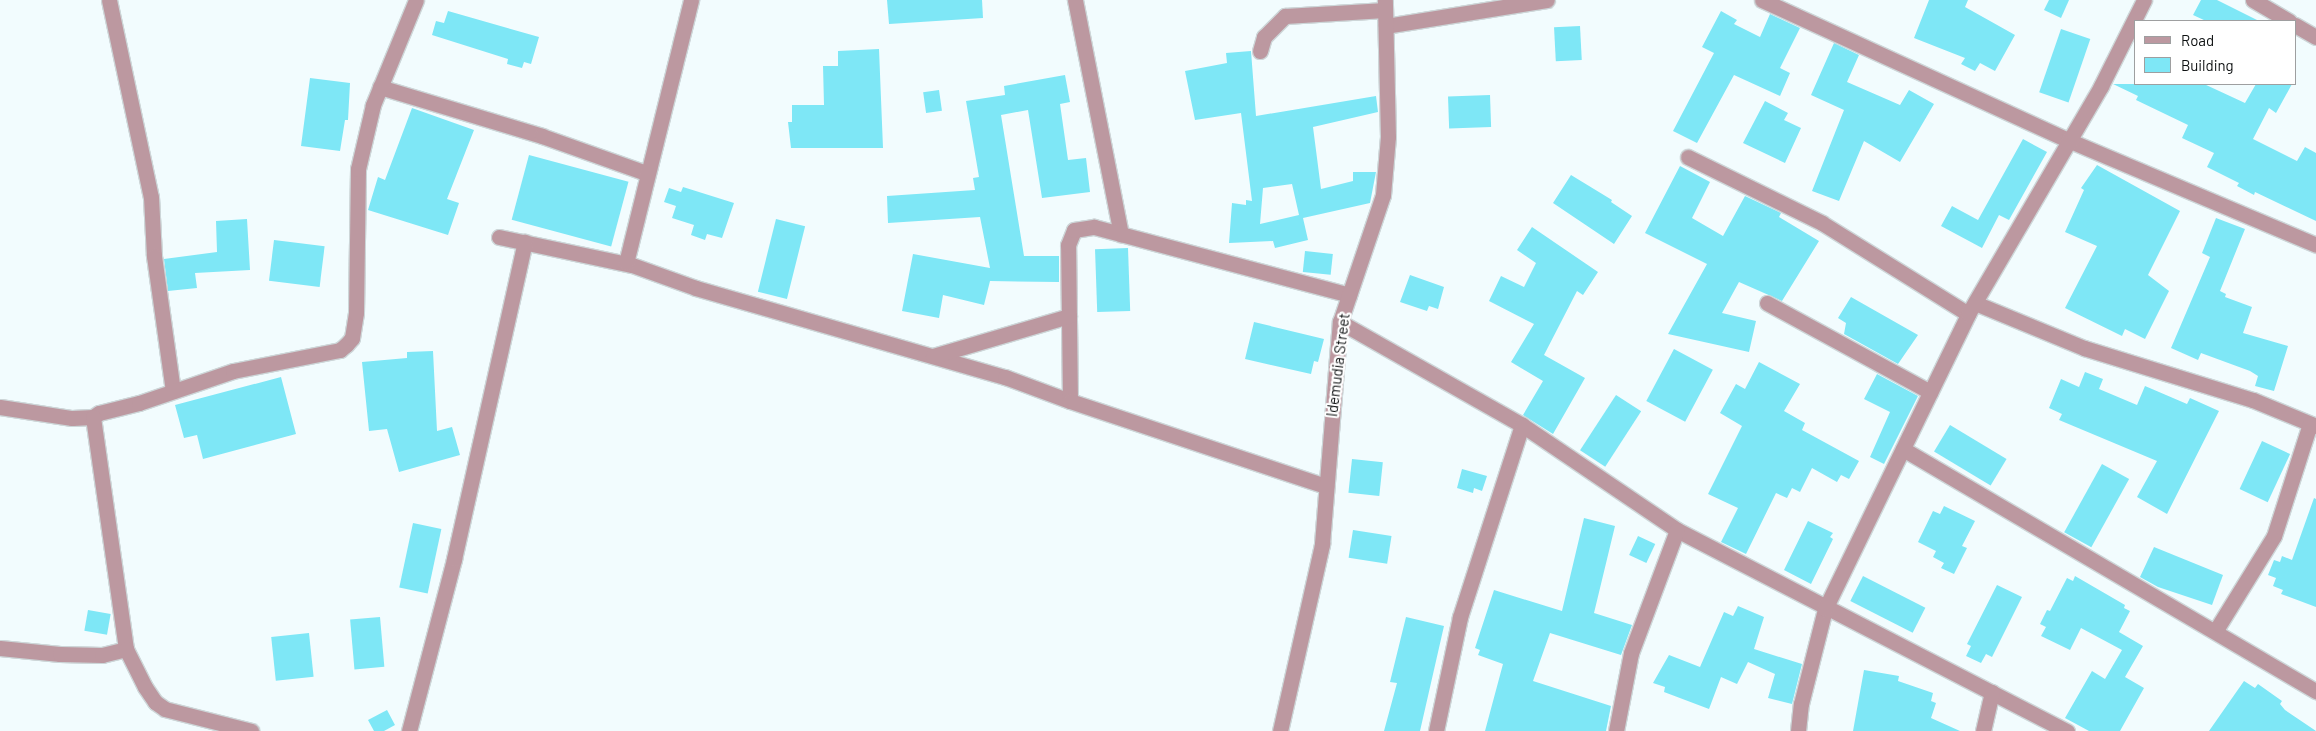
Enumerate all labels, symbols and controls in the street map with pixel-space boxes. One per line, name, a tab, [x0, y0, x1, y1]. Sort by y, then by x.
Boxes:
legend	[2134, 20, 2296, 85]
text: Road	[2181, 31, 2214, 49]
text: Building	[2181, 56, 2234, 74]
street label: Idemudia Street	[1323, 312, 1353, 418]

